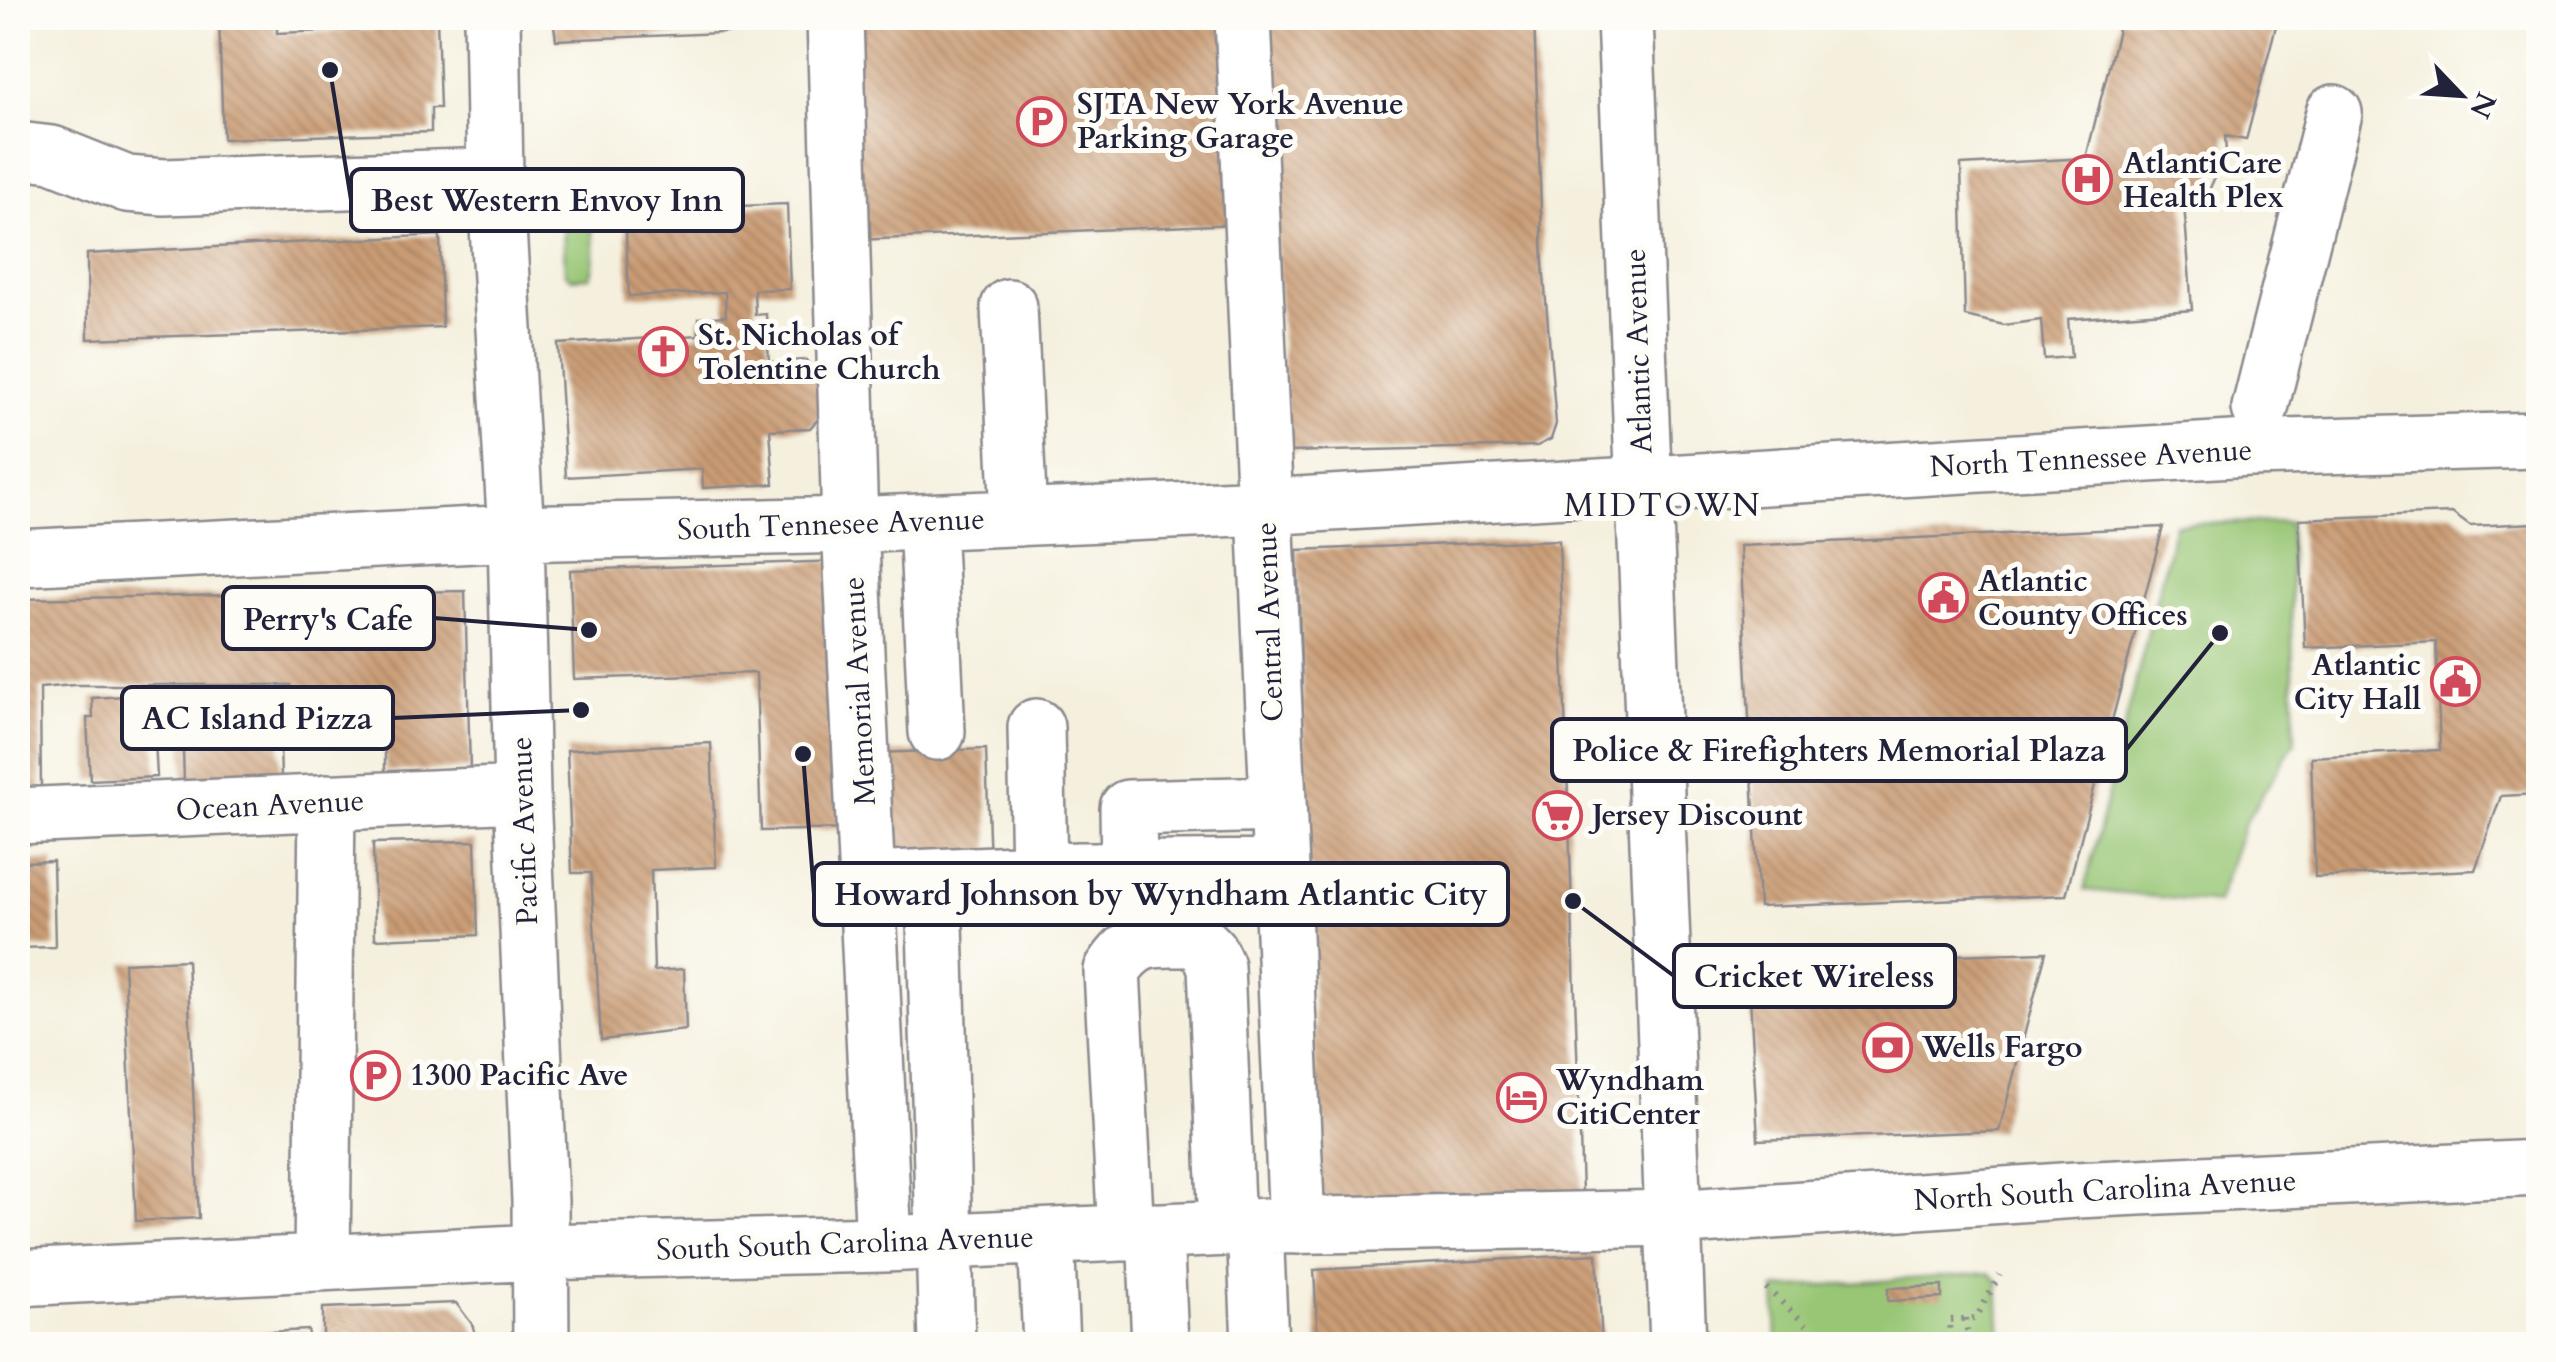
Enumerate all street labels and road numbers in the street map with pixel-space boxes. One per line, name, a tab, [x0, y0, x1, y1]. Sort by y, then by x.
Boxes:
street label: Atlantic Avenue	[1614, 248, 1663, 454]
street label: North Tennessee Avenue	[1929, 430, 2253, 487]
street label: South Tennesee Avenue	[677, 499, 985, 550]
street label: Central Avenue	[1246, 521, 1293, 723]
street label: Memorial Avenue	[833, 576, 886, 806]
street label: Pacific Avenue	[501, 736, 548, 926]
street label: Ocean Avenue	[175, 780, 365, 831]
street label: North South Carolina Avenue	[1913, 1160, 2297, 1221]
street label: South South Carolina Avenue	[655, 1216, 1035, 1271]

